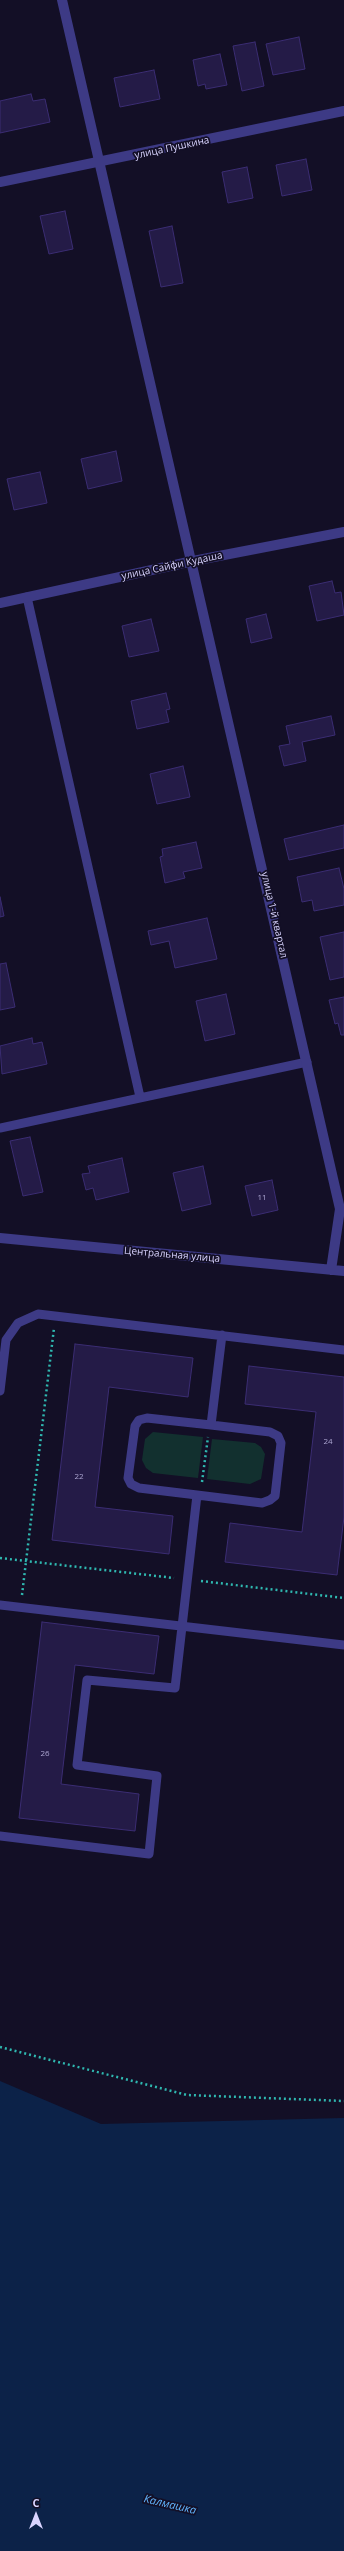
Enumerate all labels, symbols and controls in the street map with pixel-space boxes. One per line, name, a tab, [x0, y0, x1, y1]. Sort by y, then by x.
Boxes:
street label: улица Пушкина	[134, 134, 210, 162]
street label: улица Сайфи Кудаша	[121, 549, 223, 583]
street label: улица 1-й квартал	[258, 871, 290, 959]
house number: 11	[257, 1193, 267, 1203]
street label: Центральная улица	[124, 1245, 220, 1265]
house number: 24	[323, 1437, 333, 1447]
house number: 22	[74, 1472, 84, 1482]
house number: 26	[40, 1749, 50, 1759]
water label: Калмашка	[143, 2493, 197, 2517]
north arrow	[16, 2495, 56, 2535]
text: С	[32, 2495, 40, 2510]

